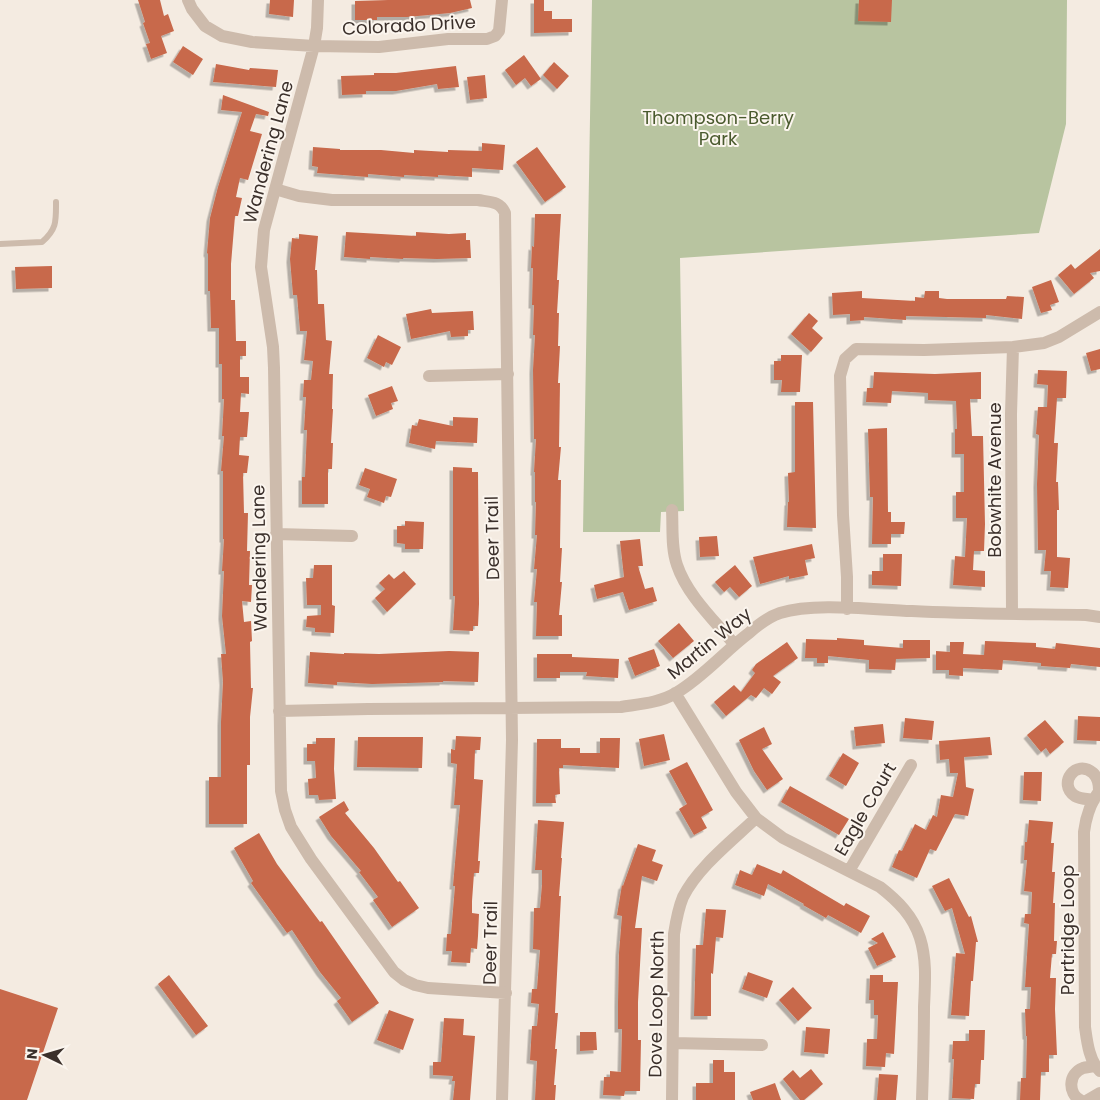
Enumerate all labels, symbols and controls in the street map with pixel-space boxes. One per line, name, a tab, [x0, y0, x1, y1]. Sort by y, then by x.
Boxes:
street label: Colorado Drive	[342, 9, 476, 41]
street label: Wandering Lane	[237, 78, 299, 226]
park label: Thompson-Berry Park	[642, 105, 794, 151]
street label: Bobwhite Avenue	[982, 402, 1007, 558]
street label: Wandering Lane	[245, 484, 273, 632]
street label: Deer Trail	[479, 496, 505, 580]
street label: Martin Way	[662, 601, 756, 685]
street label: Eagle Court	[828, 758, 902, 860]
street label: Partridge Loop	[1055, 865, 1080, 995]
street label: Deer Trail	[477, 901, 503, 985]
street label: Dove Loop North	[642, 930, 670, 1078]
north arrow	[20, 1030, 70, 1080]
text: N	[22, 1048, 42, 1060]

